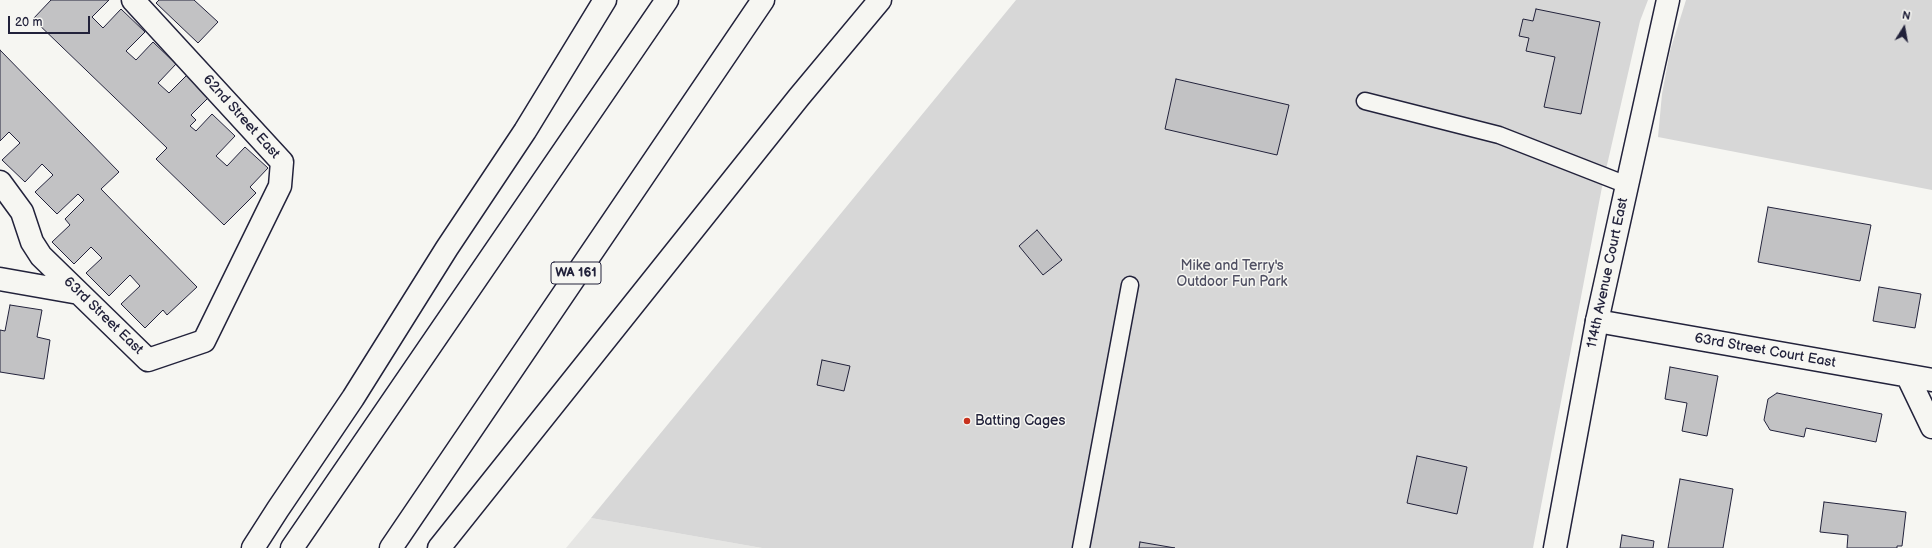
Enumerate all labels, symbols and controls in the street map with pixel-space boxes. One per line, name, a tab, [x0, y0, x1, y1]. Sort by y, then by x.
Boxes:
scale bar	[10, 8, 92, 34]
north arrow	[1884, 8, 1924, 48]
text: N	[1901, 9, 1912, 23]
text: 20 m	[15, 15, 42, 30]
street label: 62nd Street East	[199, 72, 283, 162]
street label: 114th Avenue Court East	[1584, 196, 1632, 350]
park label: Mike and Terry's Outdoor Fun Park	[1177, 258, 1287, 290]
road number: WA 161	[551, 262, 601, 284]
street label: 63rd Street East	[60, 274, 146, 358]
street label: 63rd Street Court East	[1693, 330, 1837, 372]
place label: Batting Cages	[975, 413, 1065, 429]
marker: Batting Cages	[962, 416, 972, 426]

